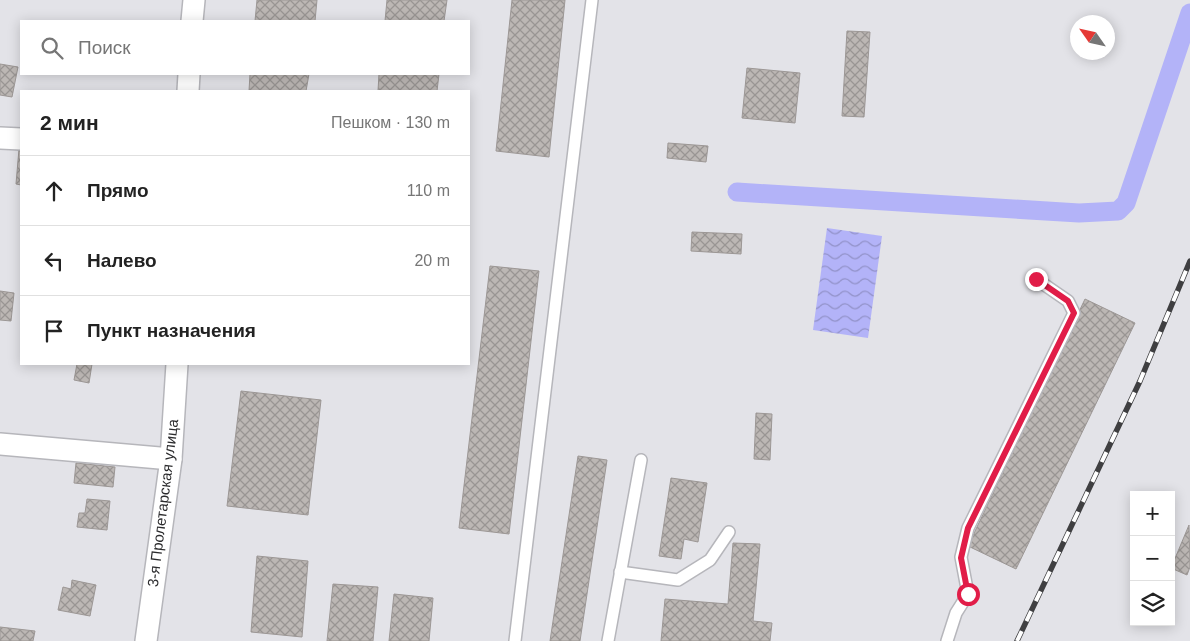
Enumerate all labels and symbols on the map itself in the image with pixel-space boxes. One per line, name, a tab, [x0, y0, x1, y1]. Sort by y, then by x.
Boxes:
north arrow	[1070, 15, 1115, 60]
route end	[1025, 268, 1048, 291]
street label: 3-я Пролетарская улица	[144, 417, 181, 588]
route start	[957, 583, 980, 606]

